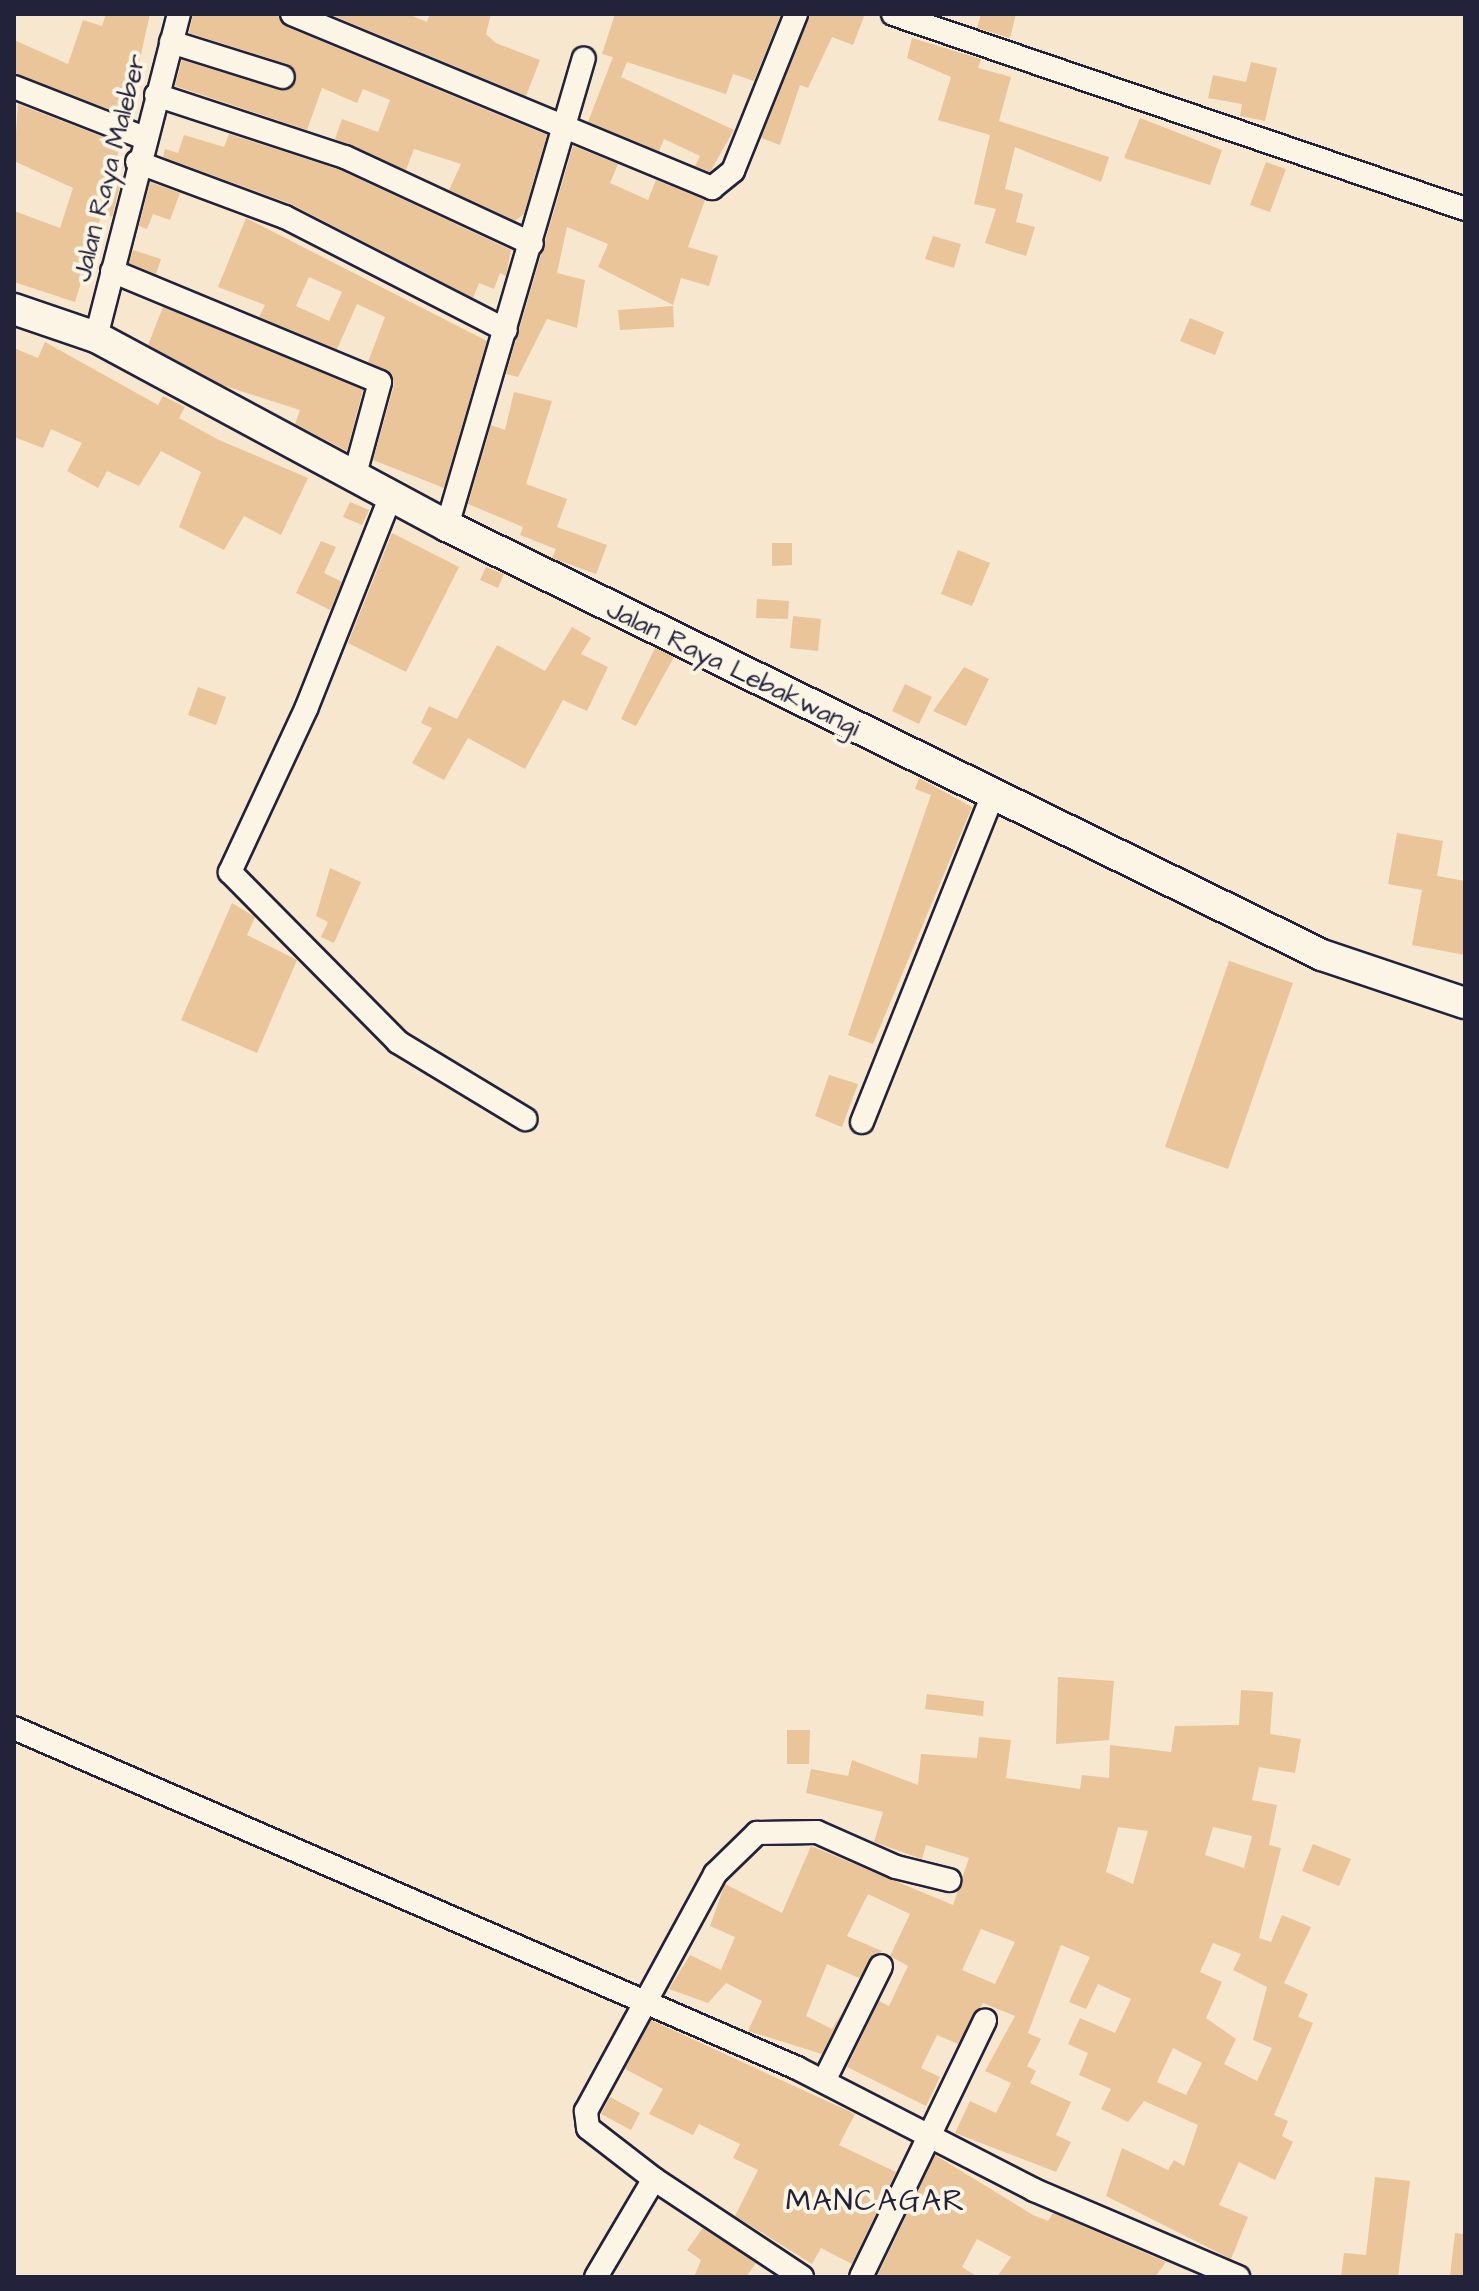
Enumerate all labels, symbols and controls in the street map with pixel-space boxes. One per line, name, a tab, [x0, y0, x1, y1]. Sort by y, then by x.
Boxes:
street label: Jalan Raya Maleber	[67, 51, 153, 285]
street label: Jalan Raya Lebakwangi	[601, 594, 865, 744]
district label: MANCAGAR	[786, 2183, 966, 2219]

